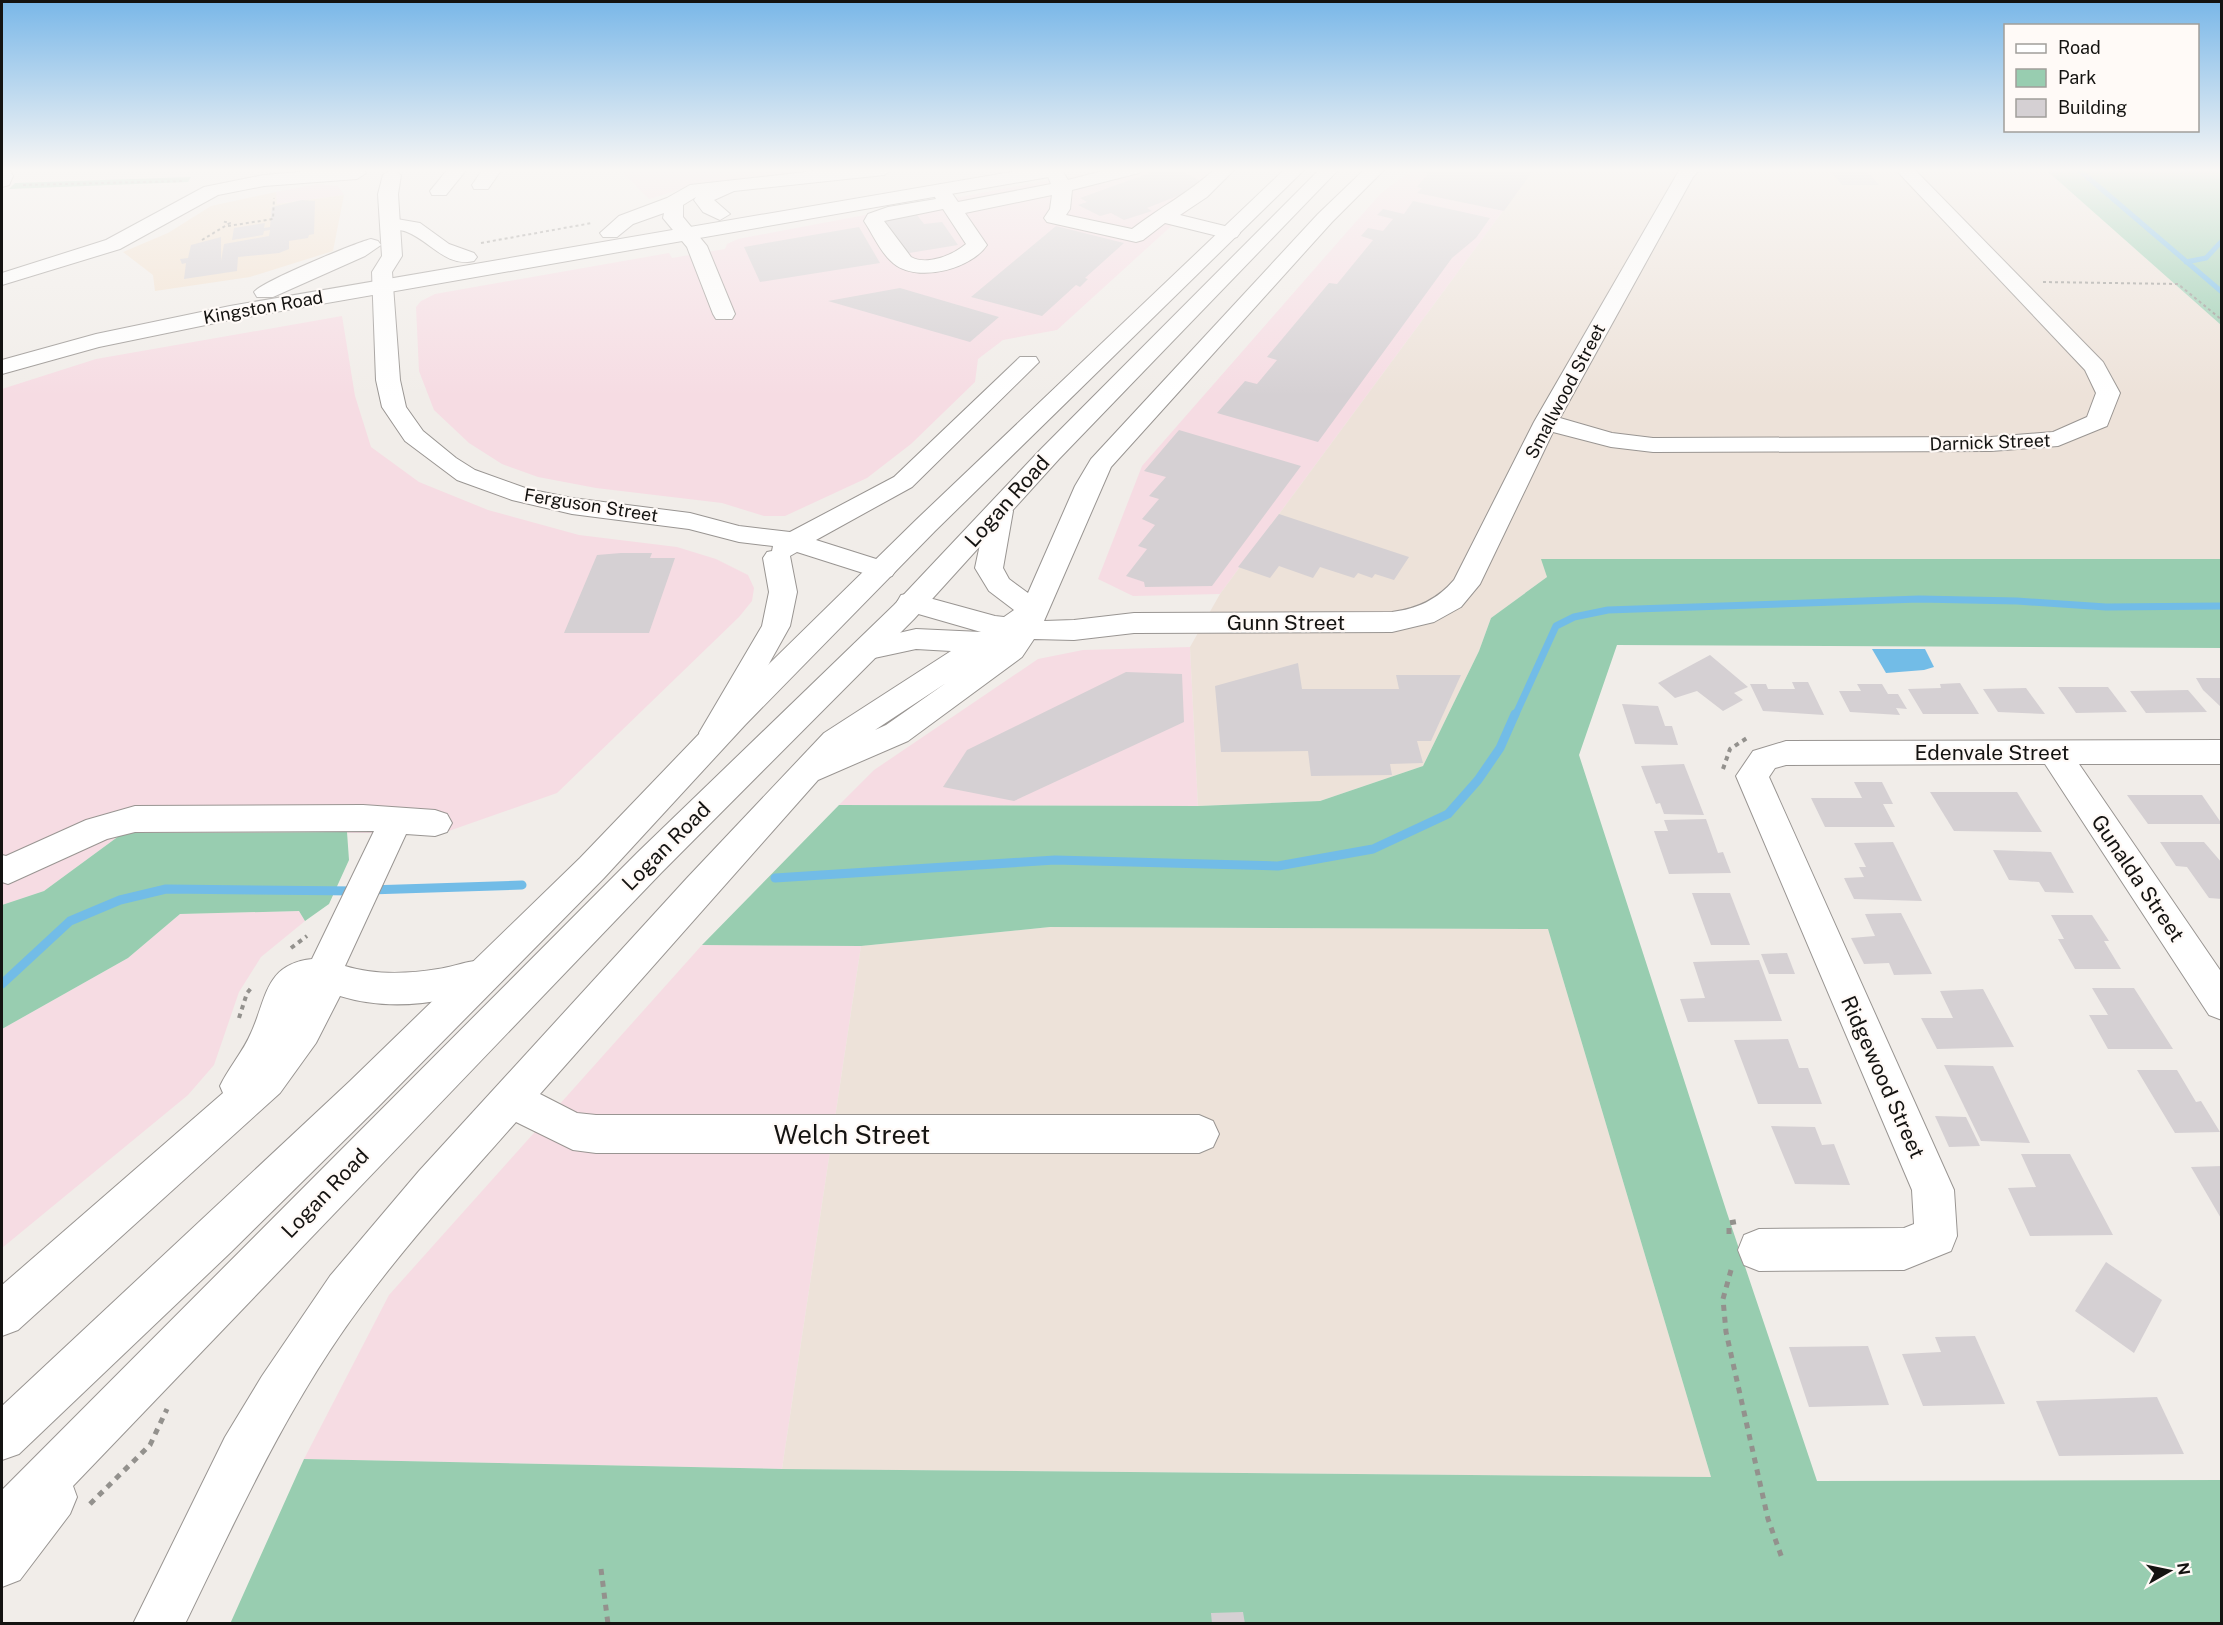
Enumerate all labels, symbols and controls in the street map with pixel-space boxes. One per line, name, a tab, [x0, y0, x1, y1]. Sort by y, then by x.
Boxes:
legend	[2004, 24, 2199, 132]
text: Road	[2058, 37, 2101, 58]
text: Park	[2058, 67, 2096, 88]
text: Building	[2058, 97, 2127, 118]
street label: Kingston Road	[201, 286, 325, 328]
street label: Smallwood Street	[1521, 320, 1609, 462]
street label: Darnick Street	[1929, 429, 2051, 455]
street label: Logan Road	[959, 450, 1055, 552]
street label: Ferguson Street	[523, 484, 659, 526]
street label: Gunn Street	[1227, 610, 1345, 635]
street label: Edenvale Street	[1914, 740, 2070, 765]
street label: Logan Road	[617, 797, 715, 895]
street label: Gunalda Street	[2086, 810, 2190, 946]
street label: Ridgewood Street	[1836, 992, 1930, 1162]
street label: Welch Street	[774, 1119, 930, 1150]
street label: Logan Road	[276, 1143, 374, 1243]
north arrow	[2139, 1541, 2199, 1601]
text: N	[2173, 1561, 2194, 1576]

